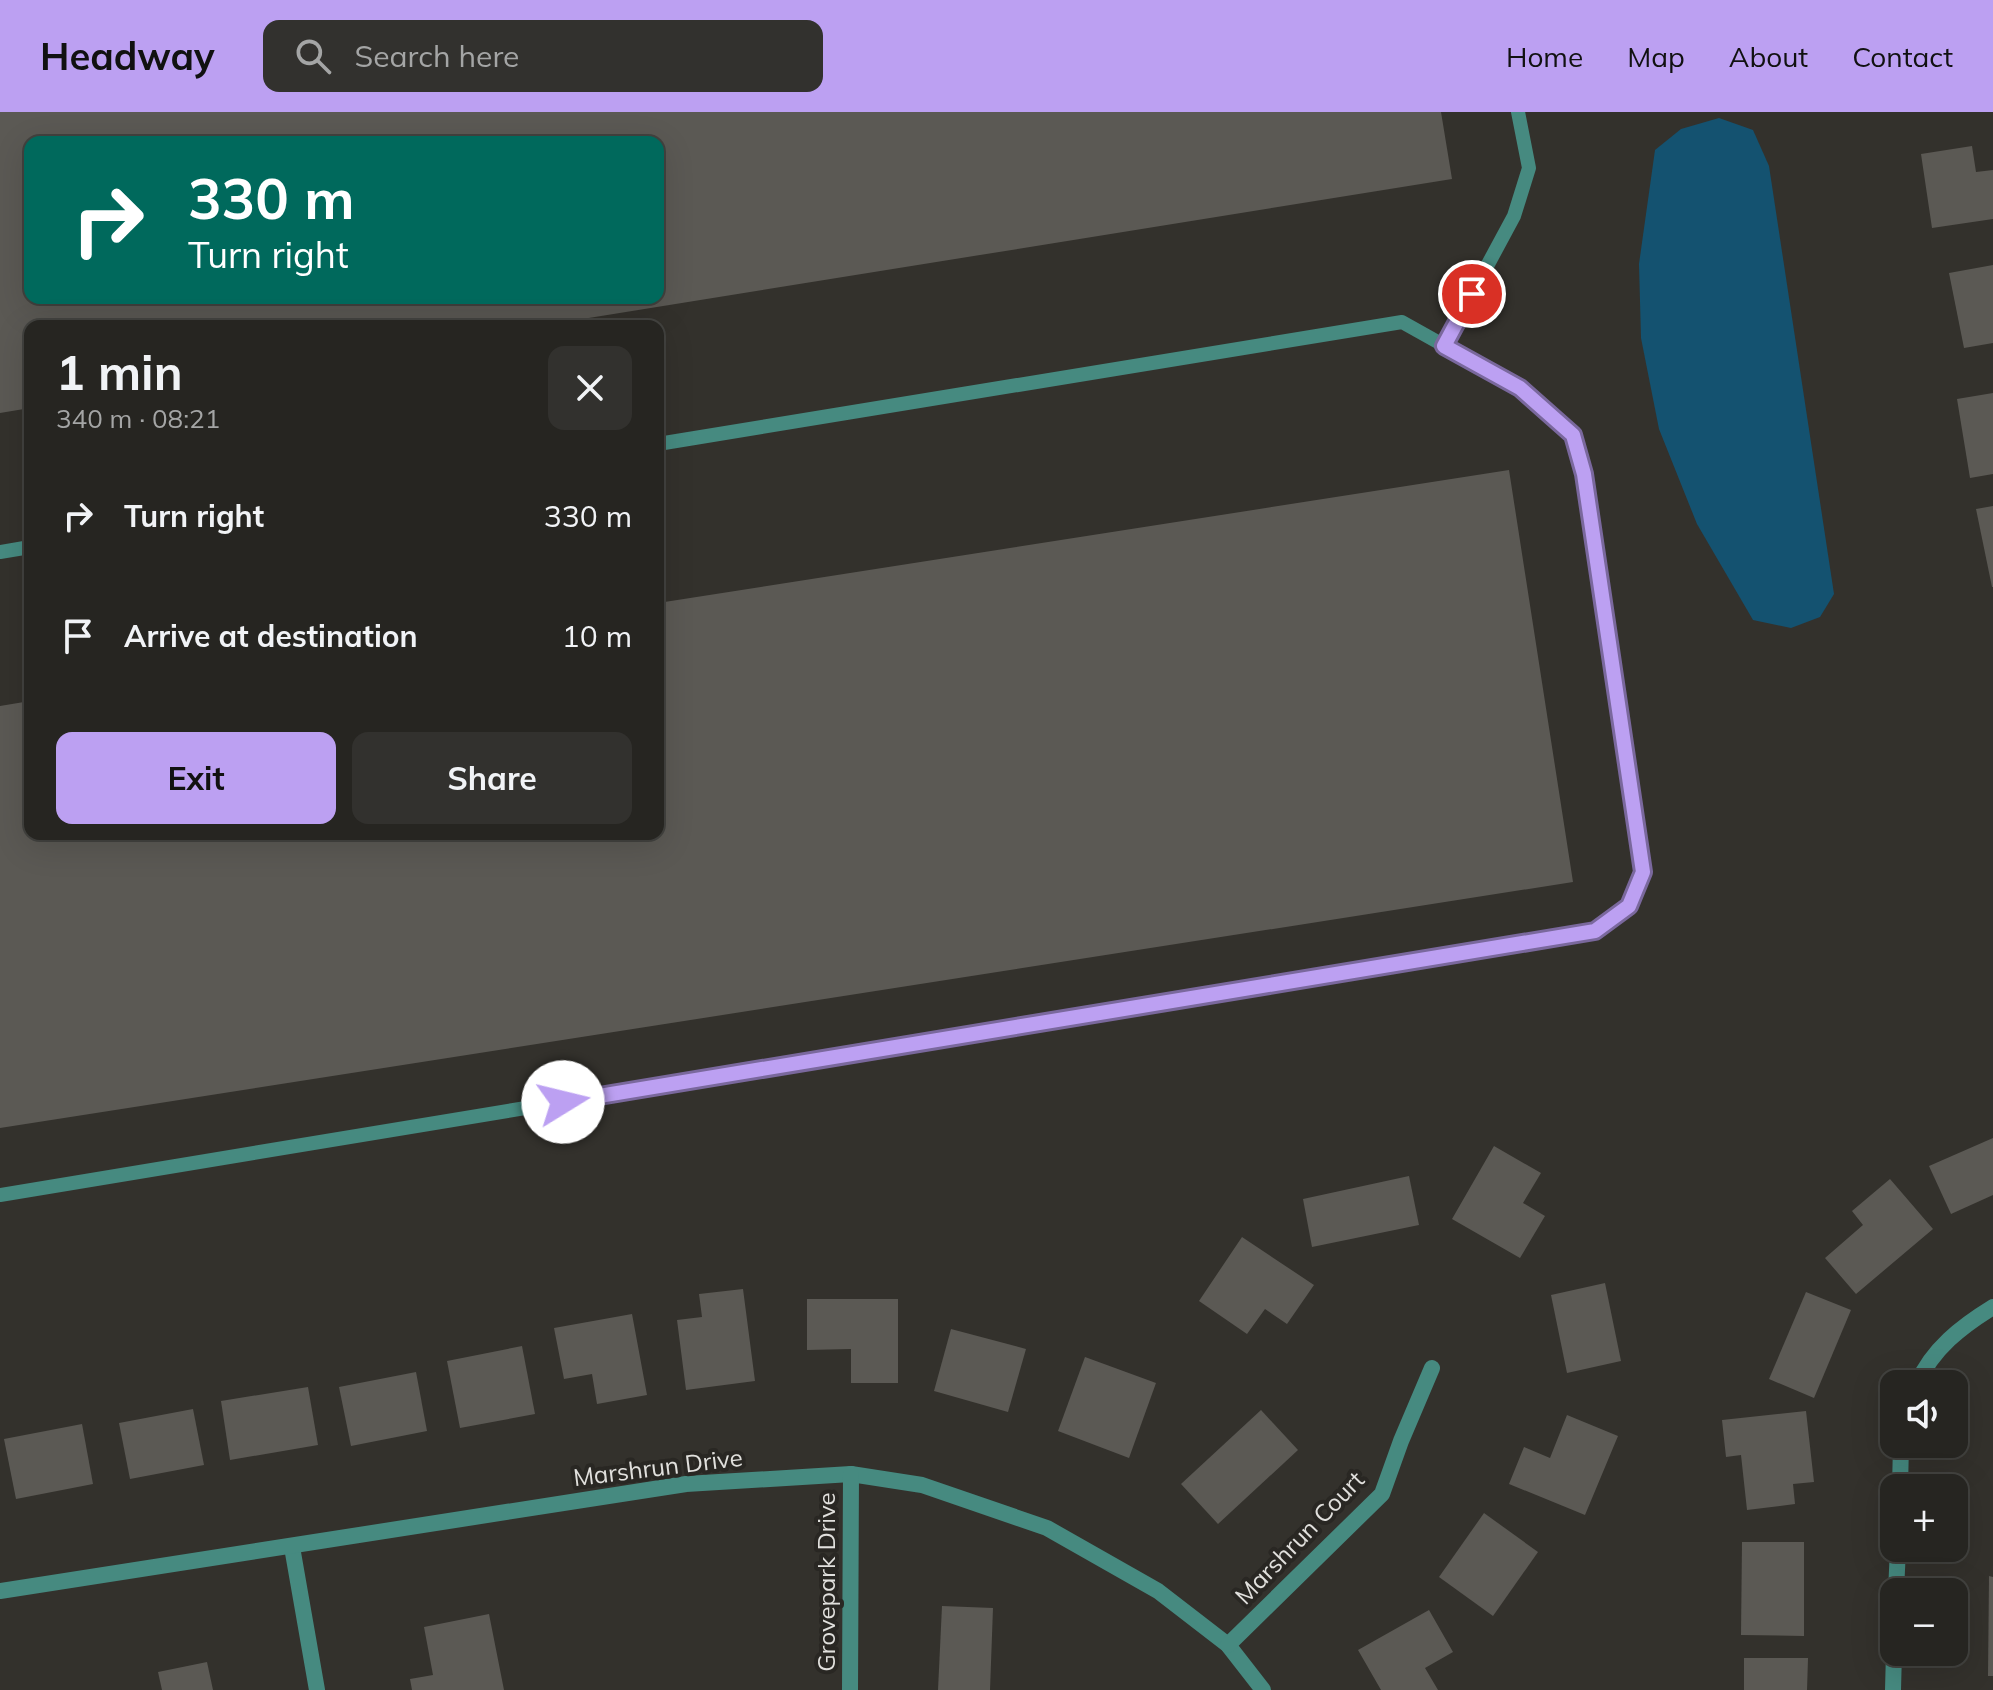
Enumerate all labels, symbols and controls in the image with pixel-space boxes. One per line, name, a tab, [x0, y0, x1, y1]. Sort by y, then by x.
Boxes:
search box	[263, 20, 823, 92]
text: Headway	[40, 32, 215, 80]
icon: search	[291, 34, 335, 78]
text: Search here	[355, 37, 519, 75]
text: Home	[1506, 39, 1583, 74]
text: Map	[1627, 39, 1685, 74]
text: About	[1729, 39, 1808, 74]
text: Contact	[1852, 39, 1953, 74]
text: 330 m	[188, 163, 355, 233]
icon: right	[56, 168, 160, 272]
text: Turn right	[188, 232, 349, 277]
pin	[1438, 260, 1506, 328]
icon: arrive	[1450, 272, 1494, 316]
text: 1 min	[56, 342, 183, 402]
button: close	[548, 346, 632, 430]
text: 340 m · 08:21	[56, 402, 220, 435]
icon: right	[56, 494, 100, 538]
text: Turn right	[124, 497, 264, 535]
text: 330 m	[544, 497, 632, 535]
icon: arrive	[56, 614, 100, 658]
text: Arrive at destination	[124, 617, 418, 655]
text: 10 m	[562, 617, 632, 655]
button: Exit	[56, 732, 336, 824]
button: Share	[352, 732, 632, 824]
position arrow	[521, 1060, 605, 1144]
map controls	[1880, 1370, 1968, 1666]
button: sound	[1880, 1370, 1968, 1458]
street label: Marshrun Drive	[571, 1442, 744, 1492]
street label: Marshrun Court	[1228, 1465, 1370, 1610]
button: +	[1880, 1474, 1968, 1562]
street label: Grovepark Drive	[811, 1492, 841, 1672]
button: −	[1880, 1578, 1968, 1666]

